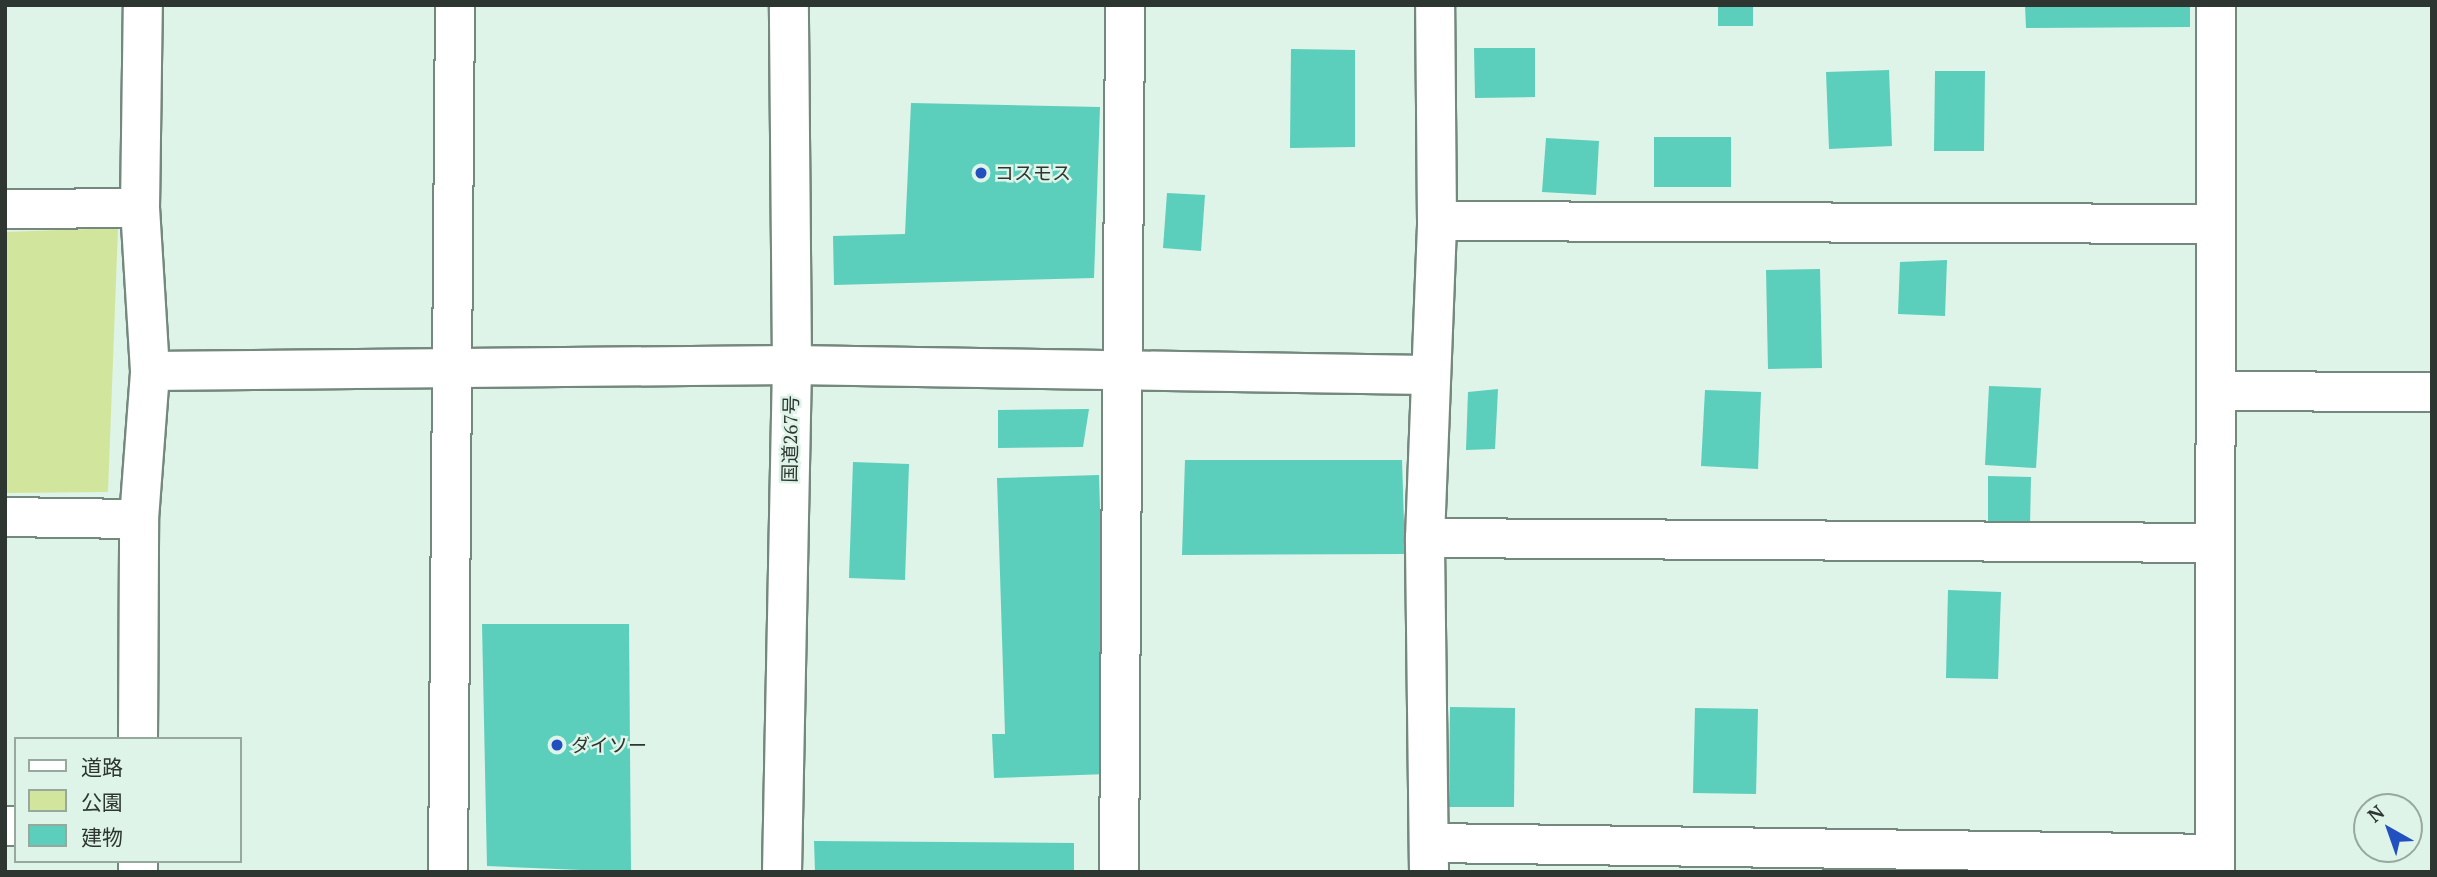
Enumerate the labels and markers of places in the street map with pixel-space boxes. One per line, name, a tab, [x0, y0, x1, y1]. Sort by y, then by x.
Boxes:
place label: コスモス	[995, 162, 1071, 184]
marker: コスモス	[973, 165, 989, 181]
place label: ダイソー	[571, 734, 647, 756]
marker: ダイソー	[549, 737, 565, 753]

